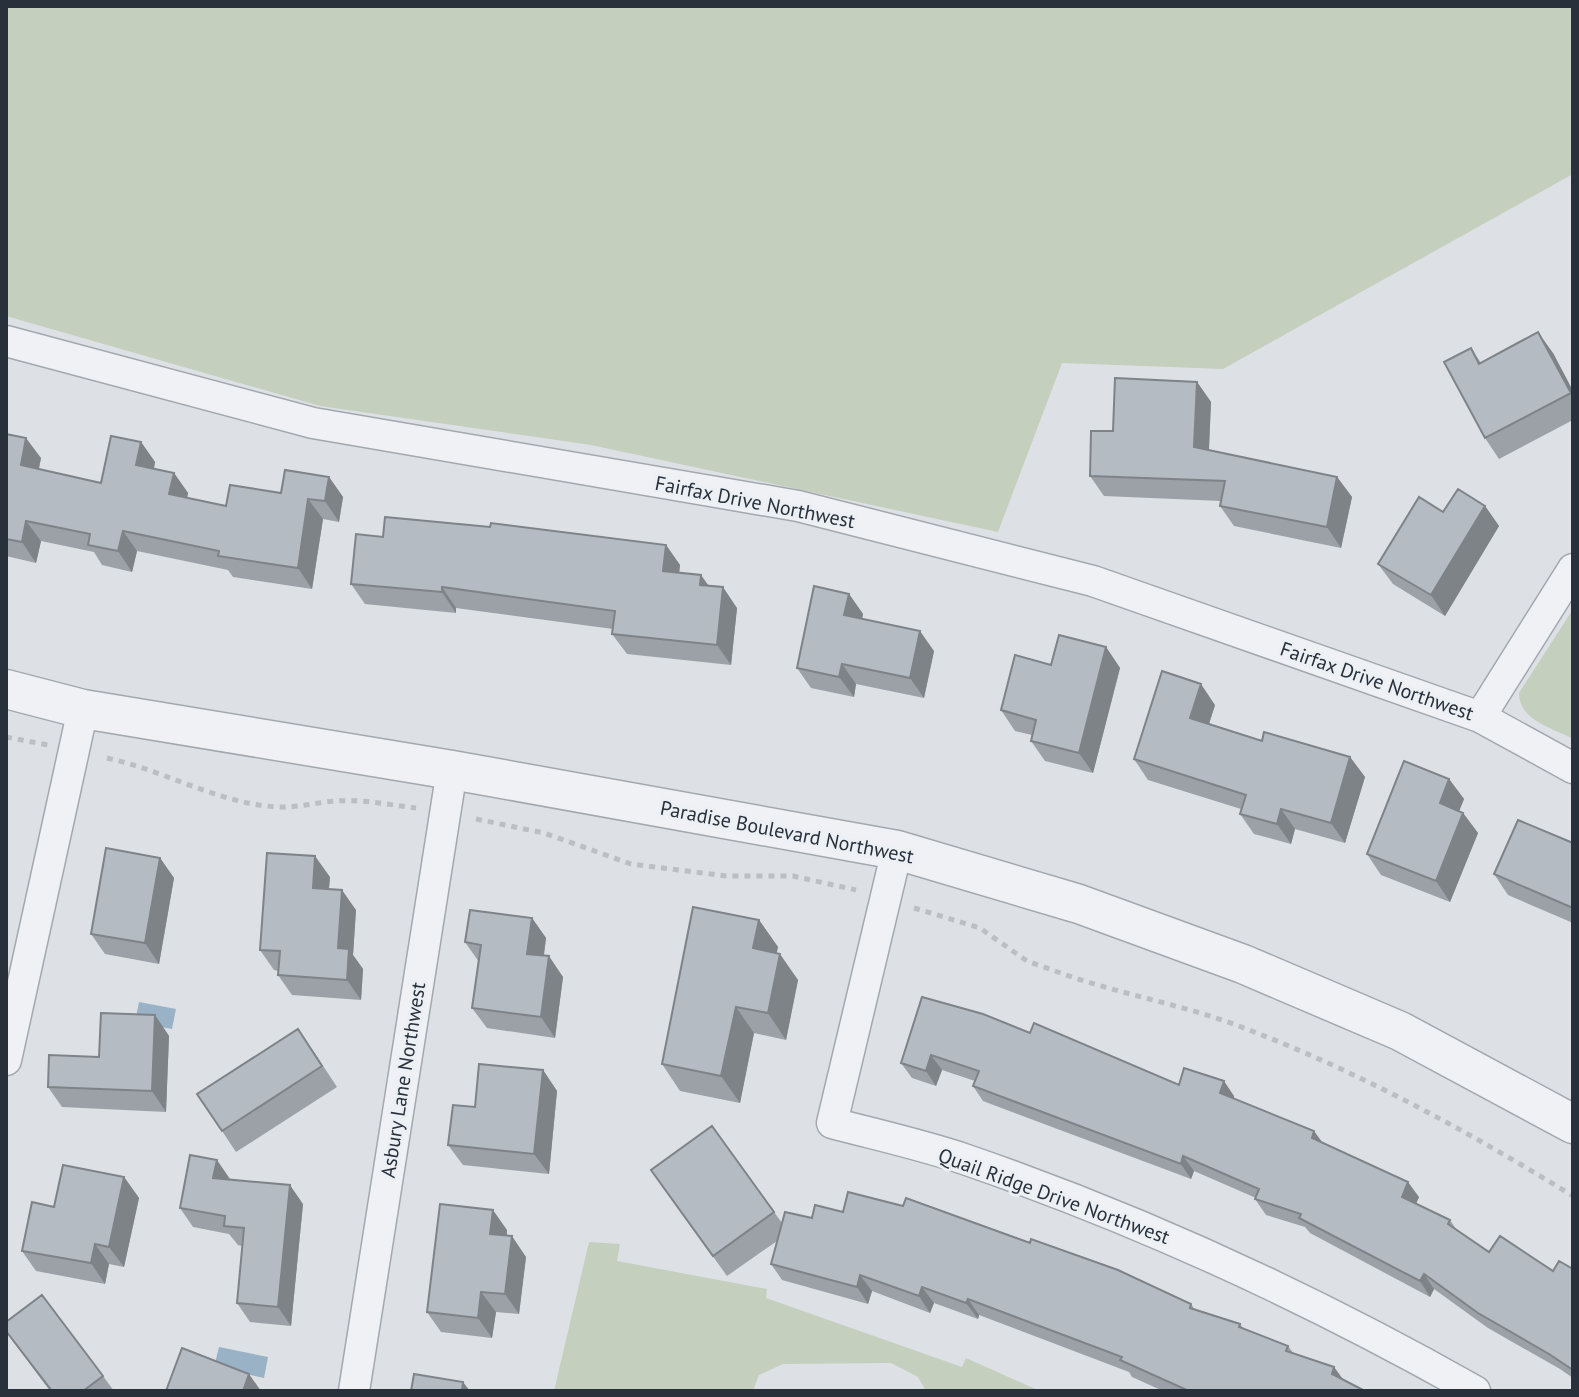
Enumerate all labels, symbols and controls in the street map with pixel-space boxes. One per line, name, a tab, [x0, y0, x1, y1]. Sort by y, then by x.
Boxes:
street label: Fairfax Drive Northwest	[653, 470, 857, 534]
street label: Fairfax Drive Northwest	[1277, 636, 1477, 726]
street label: Paradise Boulevard Northwest	[658, 795, 916, 869]
street label: Asbury Lane Northwest	[375, 980, 431, 1180]
street label: Quail Ridge Drive Northwest	[935, 1142, 1174, 1250]

